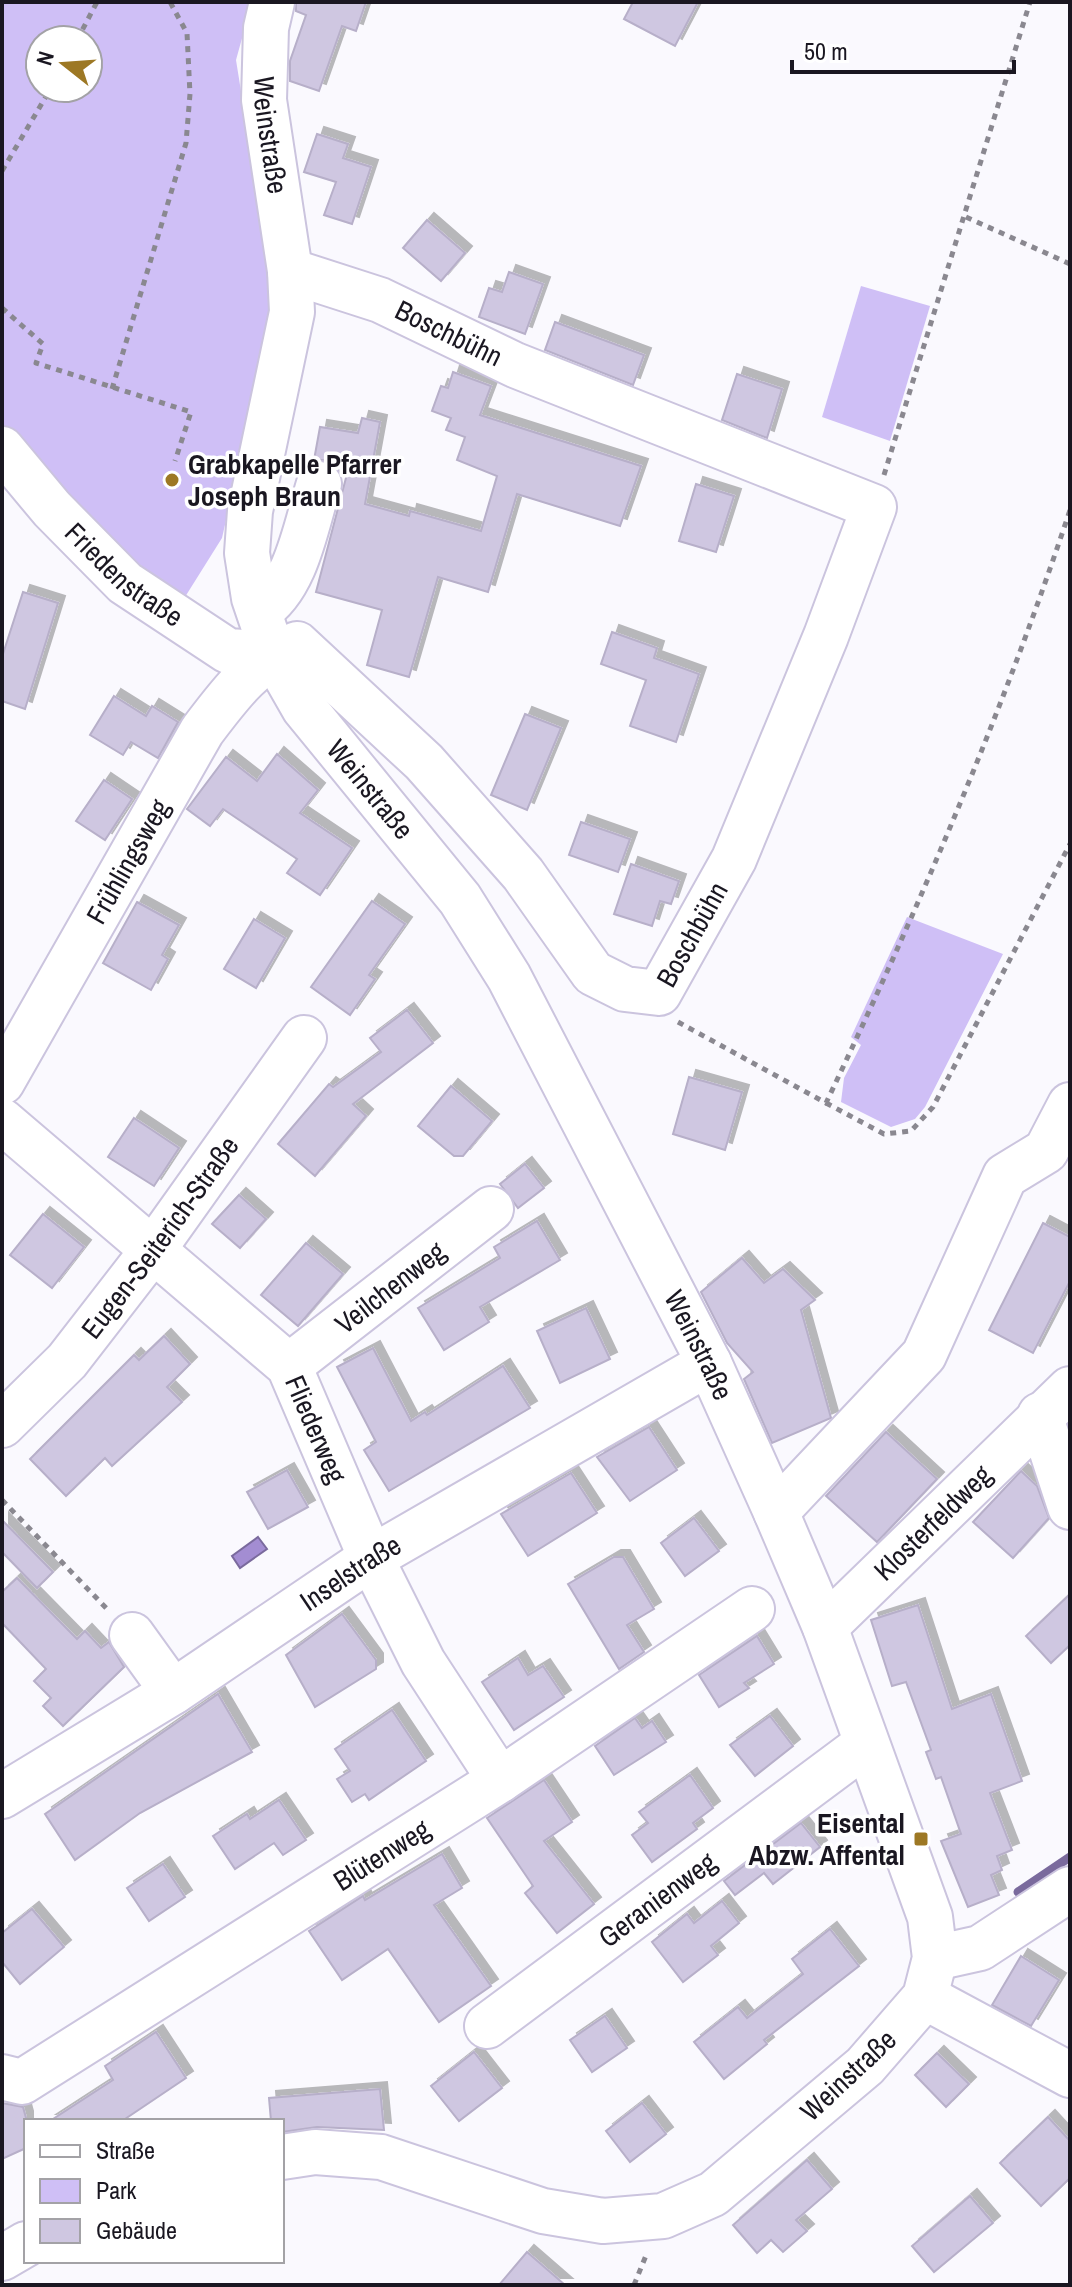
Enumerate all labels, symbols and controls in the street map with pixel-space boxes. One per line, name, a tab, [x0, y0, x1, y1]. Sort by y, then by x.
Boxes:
north arrow	[24, 24, 104, 104]
scale bar	[792, 24, 1014, 74]
text: 50 m	[804, 35, 848, 67]
text: N	[29, 48, 61, 69]
street label: Weinstraße	[245, 76, 297, 196]
street label: Boschbühn	[389, 291, 509, 375]
place label: Grabkapelle Pfarrer Joseph Braun	[188, 445, 401, 515]
marker: Grabkapelle Pfarrer Joseph Braun	[163, 471, 181, 489]
street label: Friedenstraße	[57, 514, 191, 635]
street label: Weinstraße	[318, 731, 422, 847]
street label: Frühlingsweg	[77, 792, 179, 931]
street label: Boschbühn	[647, 875, 737, 994]
street label: Eugen-Seiterich-Straße	[72, 1128, 247, 1346]
street label: Veilchenweg	[327, 1232, 453, 1342]
street label: Weinstraße	[655, 1283, 742, 1406]
street label: Fliederweg	[276, 1369, 356, 1489]
street label: Klosterfeldweg	[865, 1456, 1000, 1589]
street label: Inselstraße	[292, 1526, 408, 1620]
place label: Eisental Abzw. Affental	[749, 1804, 905, 1874]
street label: Blütenweg	[326, 1810, 437, 1900]
marker: Eisental Abzw. Affental	[912, 1830, 930, 1848]
street label: Geranienweg	[590, 1843, 724, 1956]
street label: Weinstraße	[792, 2021, 904, 2129]
legend	[24, 2119, 284, 2263]
text: Straße	[96, 2134, 155, 2166]
text: Park	[96, 2174, 137, 2206]
text: Gebäude	[96, 2214, 177, 2246]

